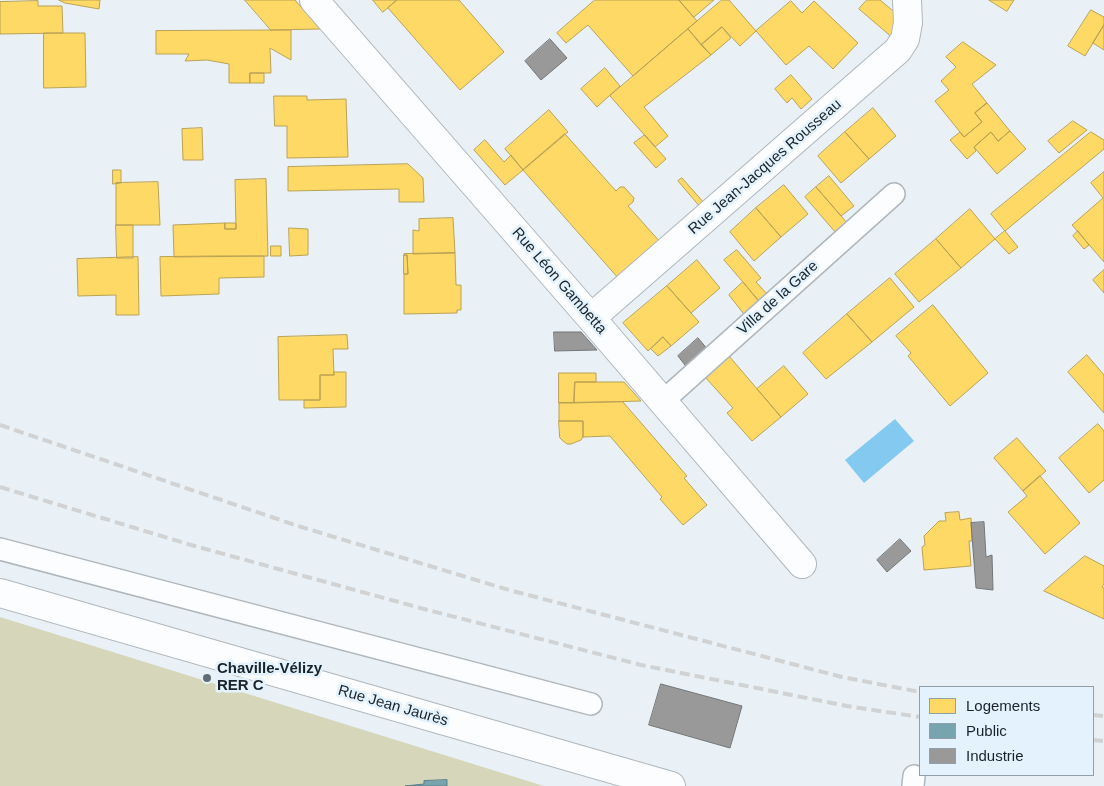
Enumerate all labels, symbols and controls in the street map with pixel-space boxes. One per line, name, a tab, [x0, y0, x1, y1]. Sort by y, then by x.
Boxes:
street label: Rue Jean-Jacques Rousseau	[685, 96, 845, 238]
street label: Rue Léon Gambetta	[508, 224, 610, 338]
street label: Villa de la Gare	[734, 257, 822, 339]
place label: Chaville-Vélizy RER C	[217, 660, 322, 695]
marker: Chaville-Vélizy RER C	[201, 672, 213, 684]
street label: Rue Jean Jaurès	[336, 682, 450, 730]
legend	[919, 686, 1094, 776]
text: Logements	[966, 697, 1040, 714]
text: Public	[966, 722, 1007, 739]
text: Industrie	[966, 747, 1024, 764]

